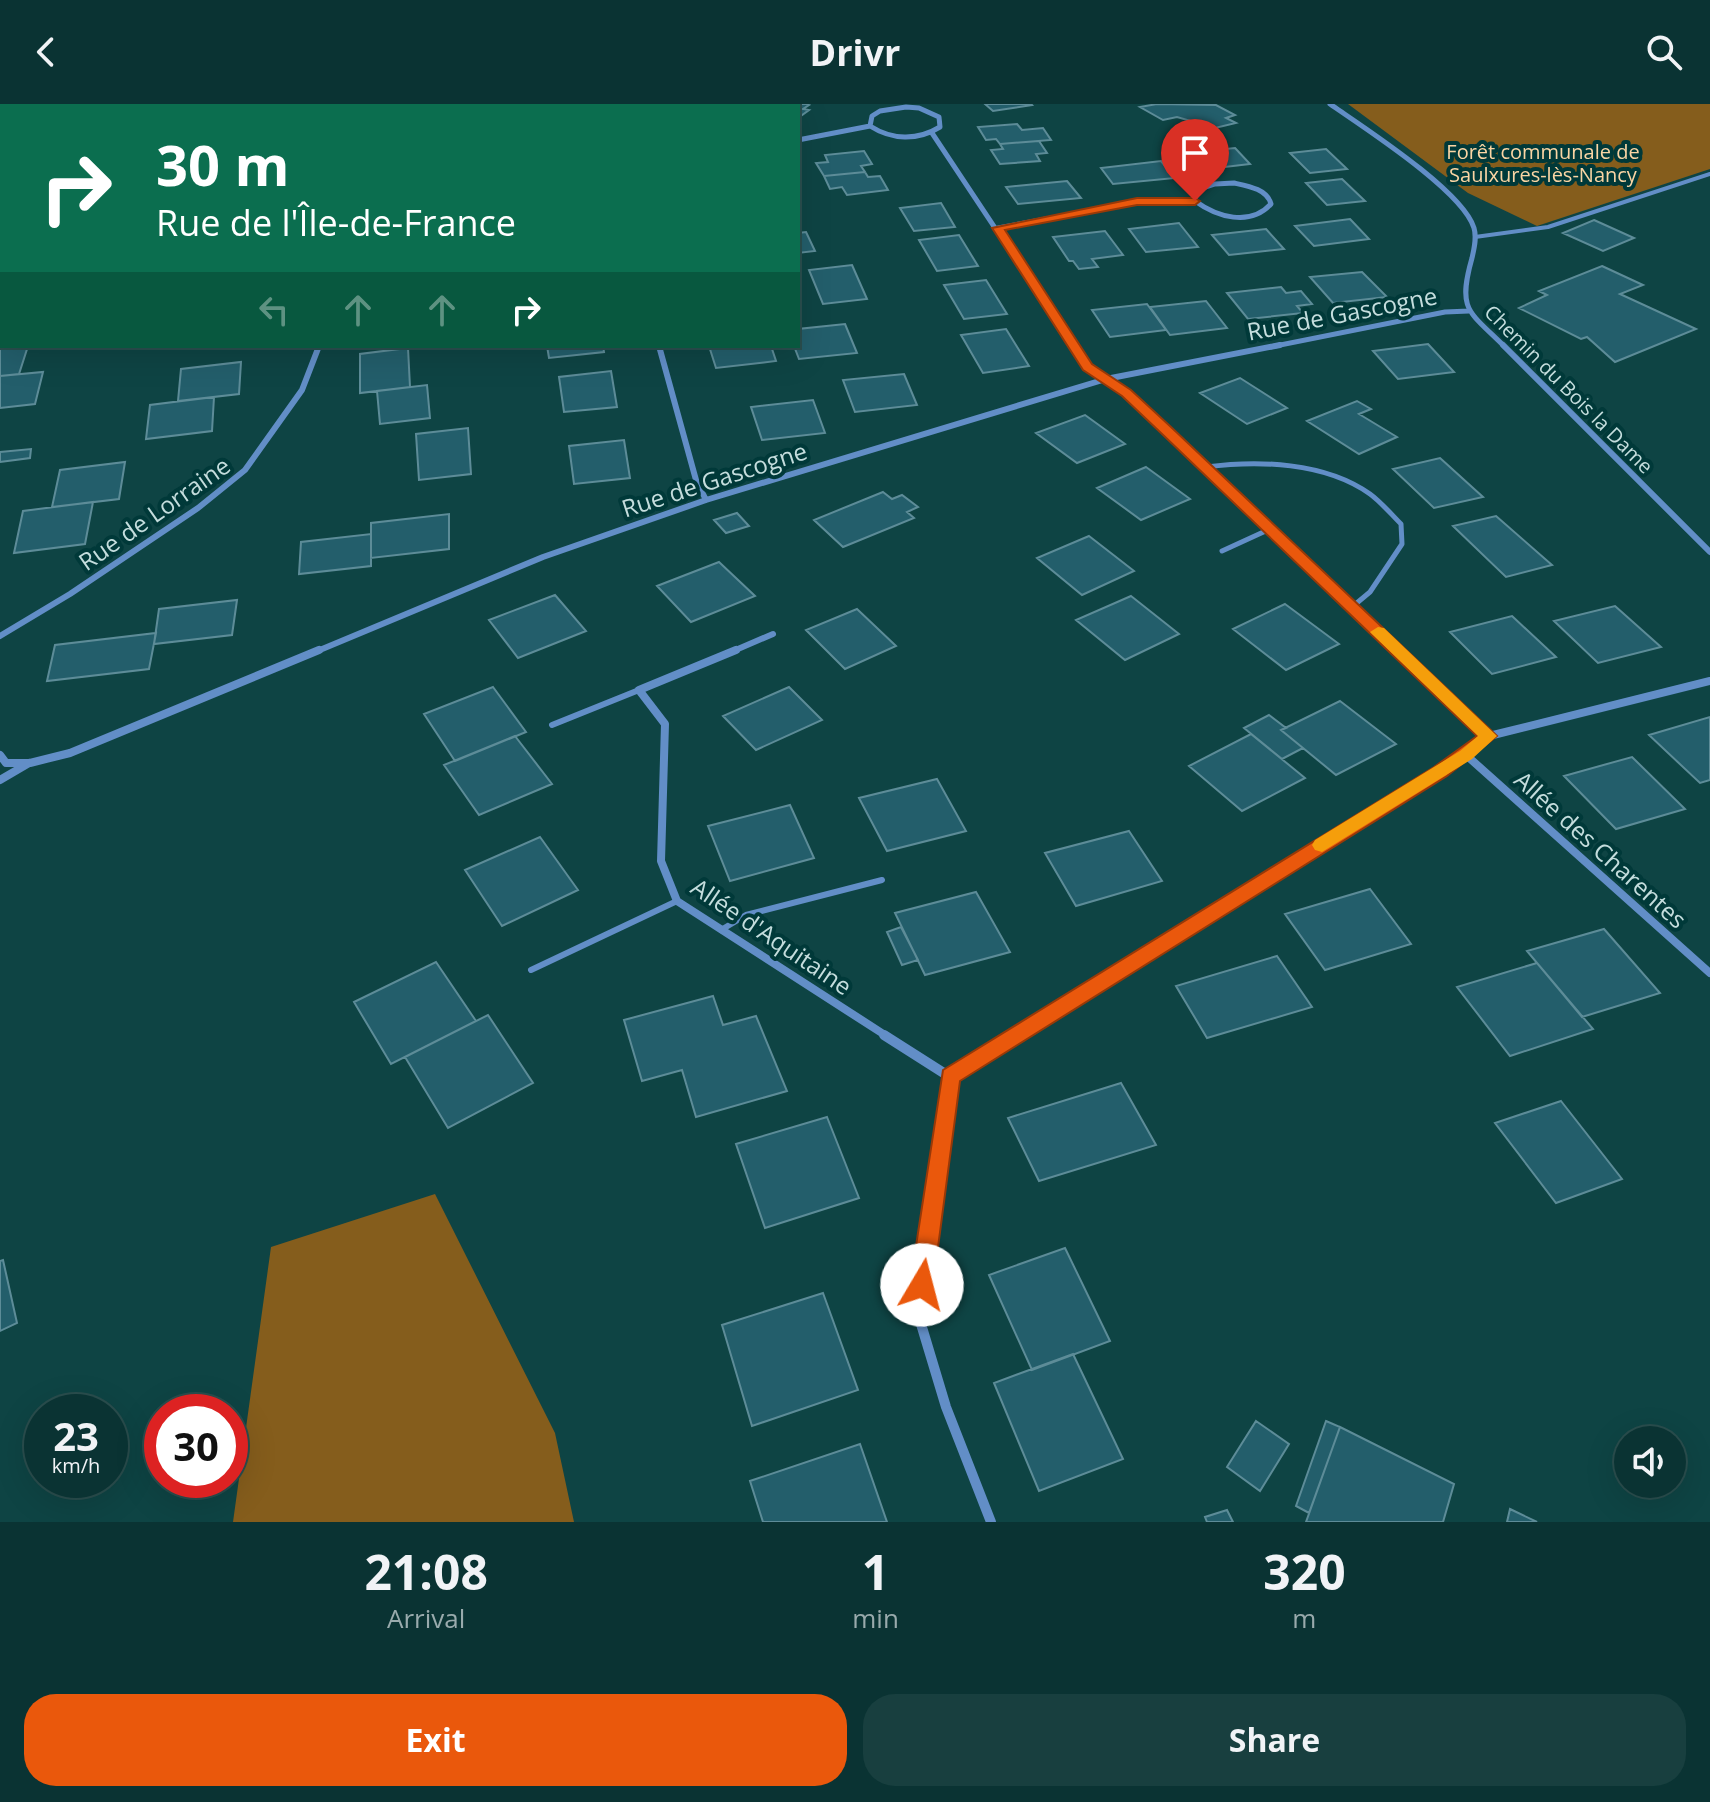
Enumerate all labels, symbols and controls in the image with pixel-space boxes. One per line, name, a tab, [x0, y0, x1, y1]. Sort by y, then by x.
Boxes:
text: Drivr	[810, 28, 900, 77]
icon: back	[24, 30, 68, 74]
icon: search	[1642, 30, 1686, 74]
pin	[1161, 119, 1229, 201]
text: 30 m	[156, 126, 290, 202]
icon: arrive	[1173, 131, 1217, 175]
icon: right	[24, 136, 128, 240]
park label: Forêt communale de Saulxures-lès-Nancy	[1446, 138, 1640, 188]
text: Rue de l'Île-de-France	[156, 198, 516, 247]
street label: Rue de Gascogne	[1244, 278, 1440, 348]
icon: left	[252, 288, 296, 332]
icon: ahead	[336, 288, 380, 332]
icon: ahead	[420, 288, 464, 332]
icon: right	[504, 288, 548, 332]
street label: Chemin du Bois la Dame	[1479, 299, 1659, 479]
street label: Rue de Gascogne	[617, 433, 811, 525]
street label: Rue de Lorraine	[72, 448, 236, 578]
street label: Allée des Charentes	[1508, 763, 1694, 935]
street label: Allée d'Aquitaine	[685, 870, 859, 1002]
position arrow	[880, 1243, 964, 1327]
speed limit sign: 30	[144, 1394, 248, 1498]
text: 23	[53, 1408, 99, 1463]
map controls	[1614, 1426, 1686, 1498]
button: sound	[1614, 1426, 1686, 1498]
text: km/h	[52, 1452, 100, 1479]
text: 21:08	[364, 1539, 488, 1604]
text: 1	[862, 1539, 889, 1604]
text: 320	[1263, 1539, 1346, 1604]
text: Arrival	[387, 1600, 465, 1636]
text: min	[852, 1600, 899, 1636]
text: m	[1292, 1600, 1316, 1636]
button: Exit	[24, 1694, 847, 1786]
button: Share	[863, 1694, 1686, 1786]

